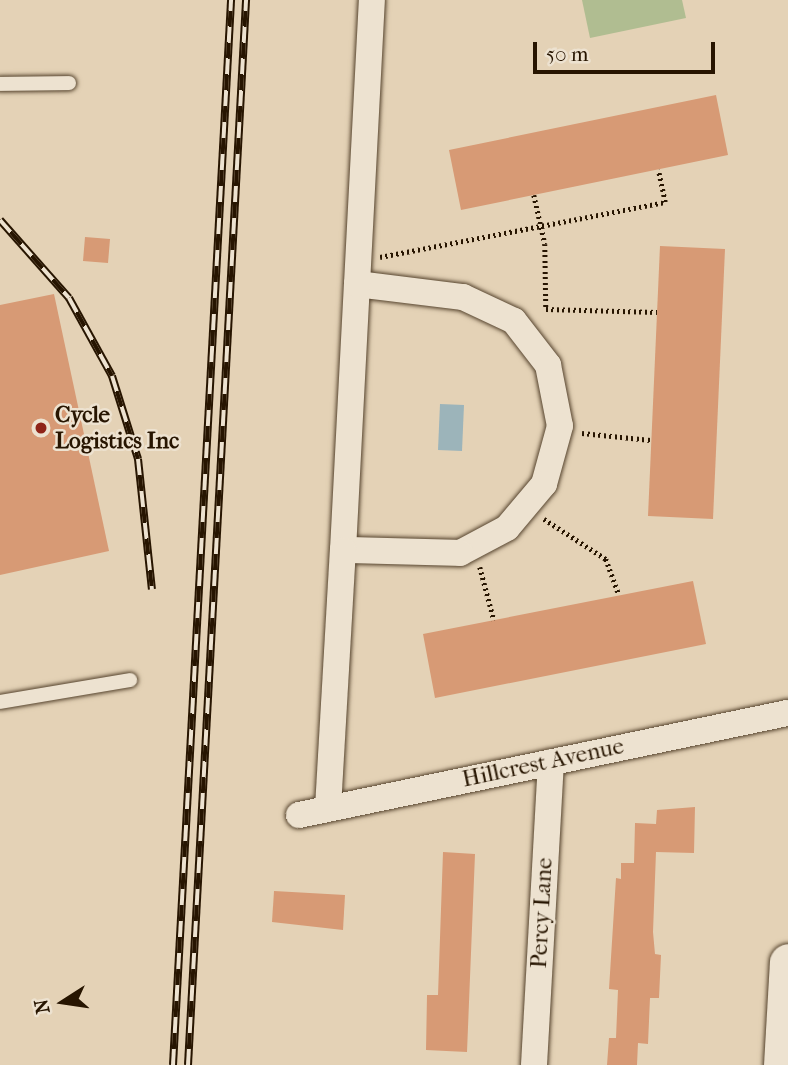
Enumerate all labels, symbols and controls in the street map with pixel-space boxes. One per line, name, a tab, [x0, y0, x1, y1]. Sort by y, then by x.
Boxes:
scale bar	[536, 28, 718, 72]
text: 50 m	[546, 42, 589, 66]
place label: Cycle Logistics Inc	[55, 401, 179, 455]
marker: Cycle Logistics Inc	[33, 420, 49, 436]
street label: Hillcrest Avenue	[460, 732, 626, 794]
street label: Percy Lane	[525, 857, 559, 969]
north arrow	[28, 967, 98, 1037]
text: N	[30, 997, 55, 1016]

